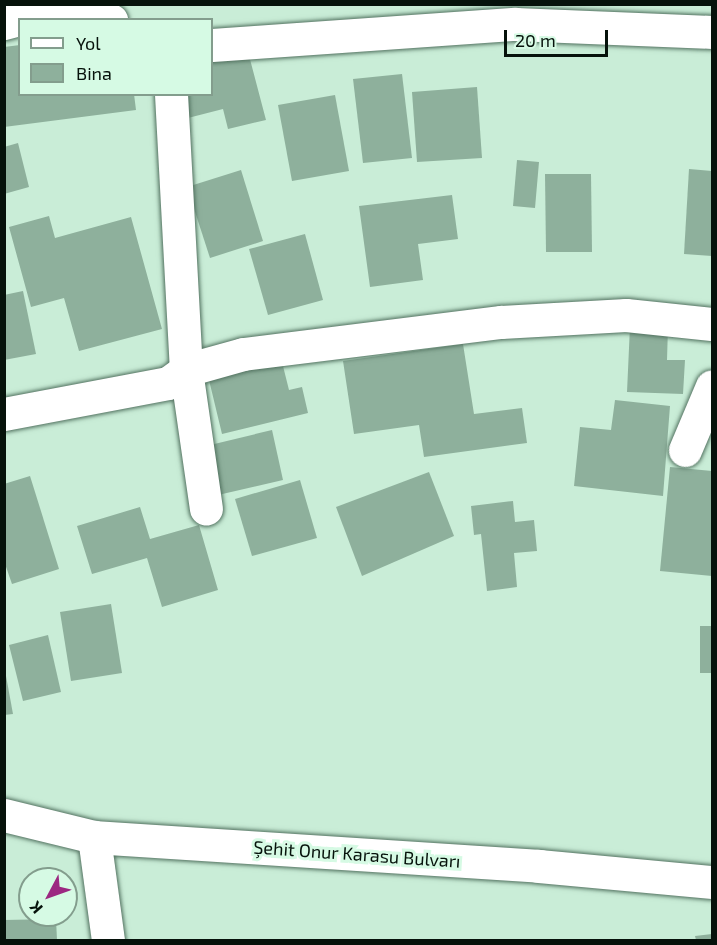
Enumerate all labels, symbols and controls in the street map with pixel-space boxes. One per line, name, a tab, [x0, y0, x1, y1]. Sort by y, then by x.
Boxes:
legend	[18, 18, 213, 96]
scale bar	[507, 18, 610, 56]
text: 20 m	[515, 29, 556, 51]
text: Yol	[76, 32, 101, 54]
text: Bina	[76, 62, 112, 84]
street label: Şehit Onur Karasu Bulvarı	[253, 836, 461, 872]
north arrow	[18, 867, 78, 927]
text: K	[25, 898, 46, 918]

